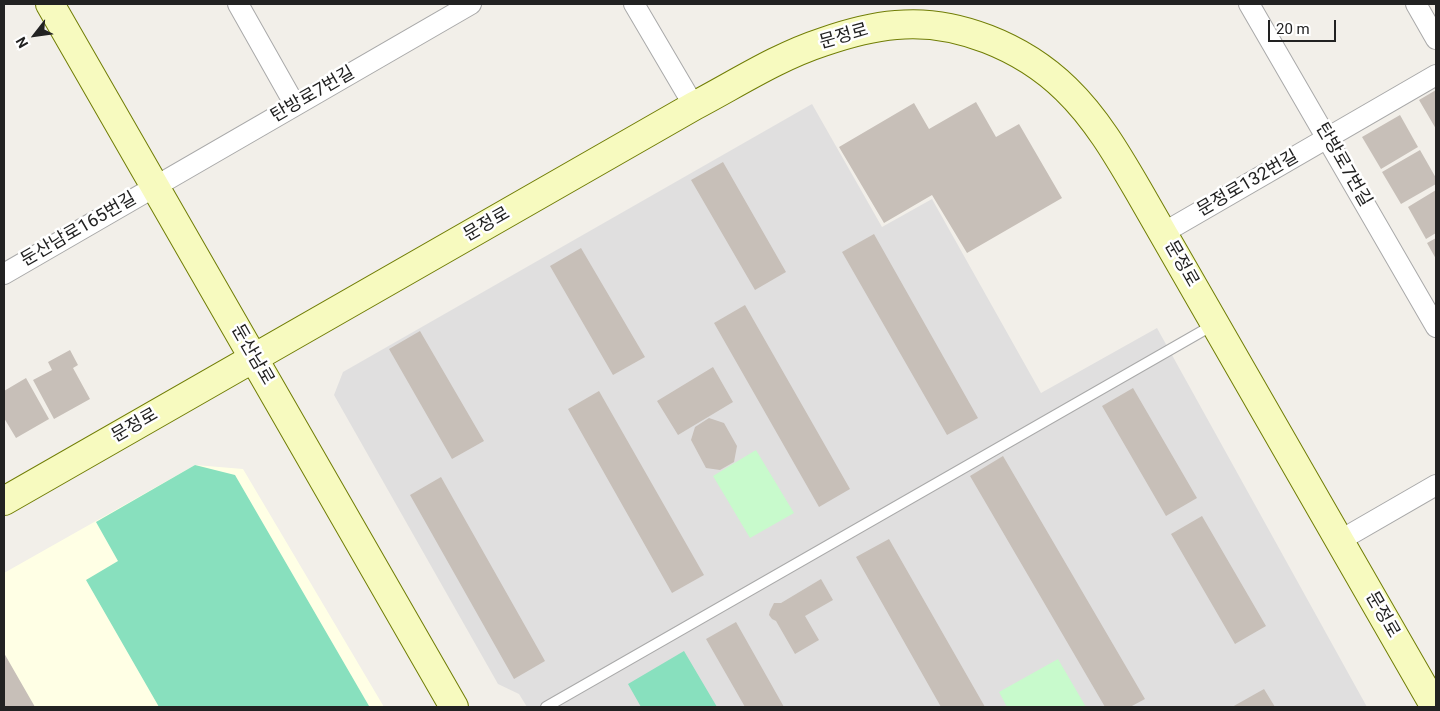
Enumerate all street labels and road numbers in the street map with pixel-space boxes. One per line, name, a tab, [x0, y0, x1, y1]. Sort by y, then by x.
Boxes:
street label: 문정로	[817, 20, 871, 54]
street label: 탄방로7번길	[267, 62, 359, 128]
street label: 탄방로7번길	[1310, 119, 1376, 211]
street label: 문정로132번길	[1194, 146, 1302, 222]
street label: 둔산남로165번길	[17, 188, 141, 272]
street label: 문정로	[460, 203, 514, 247]
street label: 문정로	[1159, 237, 1203, 291]
street label: 둔산남로	[226, 321, 278, 389]
street label: 문정로	[108, 404, 162, 448]
street label: 문정로	[1360, 588, 1404, 642]

